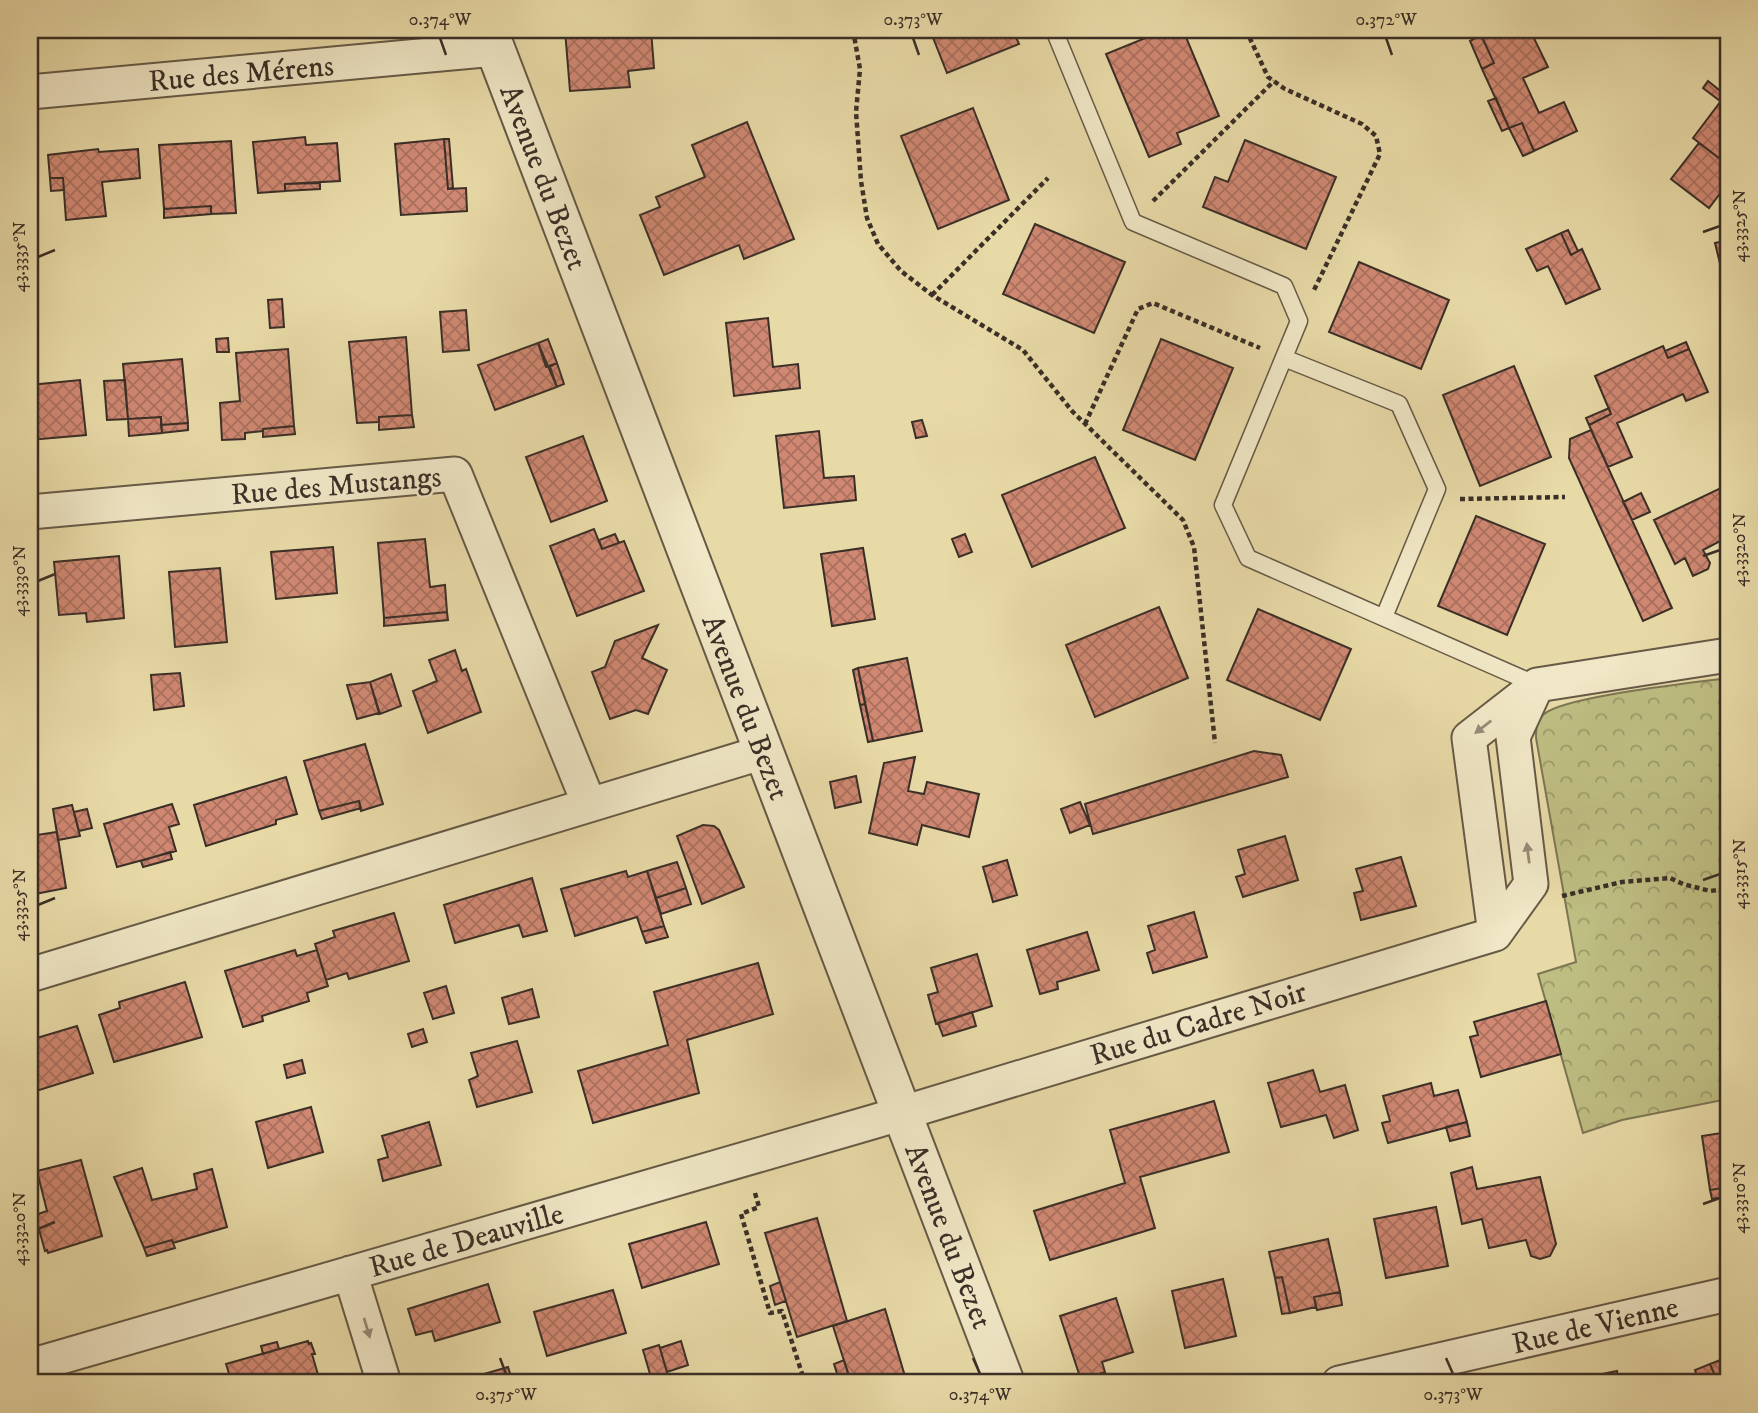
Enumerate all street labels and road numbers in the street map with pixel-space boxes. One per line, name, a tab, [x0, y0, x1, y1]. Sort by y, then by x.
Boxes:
street label: Rue des Mérens	[147, 48, 335, 101]
street label: Avenue du Bezet	[490, 80, 595, 275]
street label: Rue des Mustangs	[229, 459, 443, 514]
street label: Avenue du Bezet	[692, 610, 797, 805]
street label: Rue du Cadre Noir	[1086, 974, 1311, 1075]
street label: Avenue du Bezet	[895, 1139, 1000, 1334]
street label: Rue de Deauville	[365, 1196, 568, 1287]
street label: Rue de Vienne	[1508, 1289, 1682, 1364]

